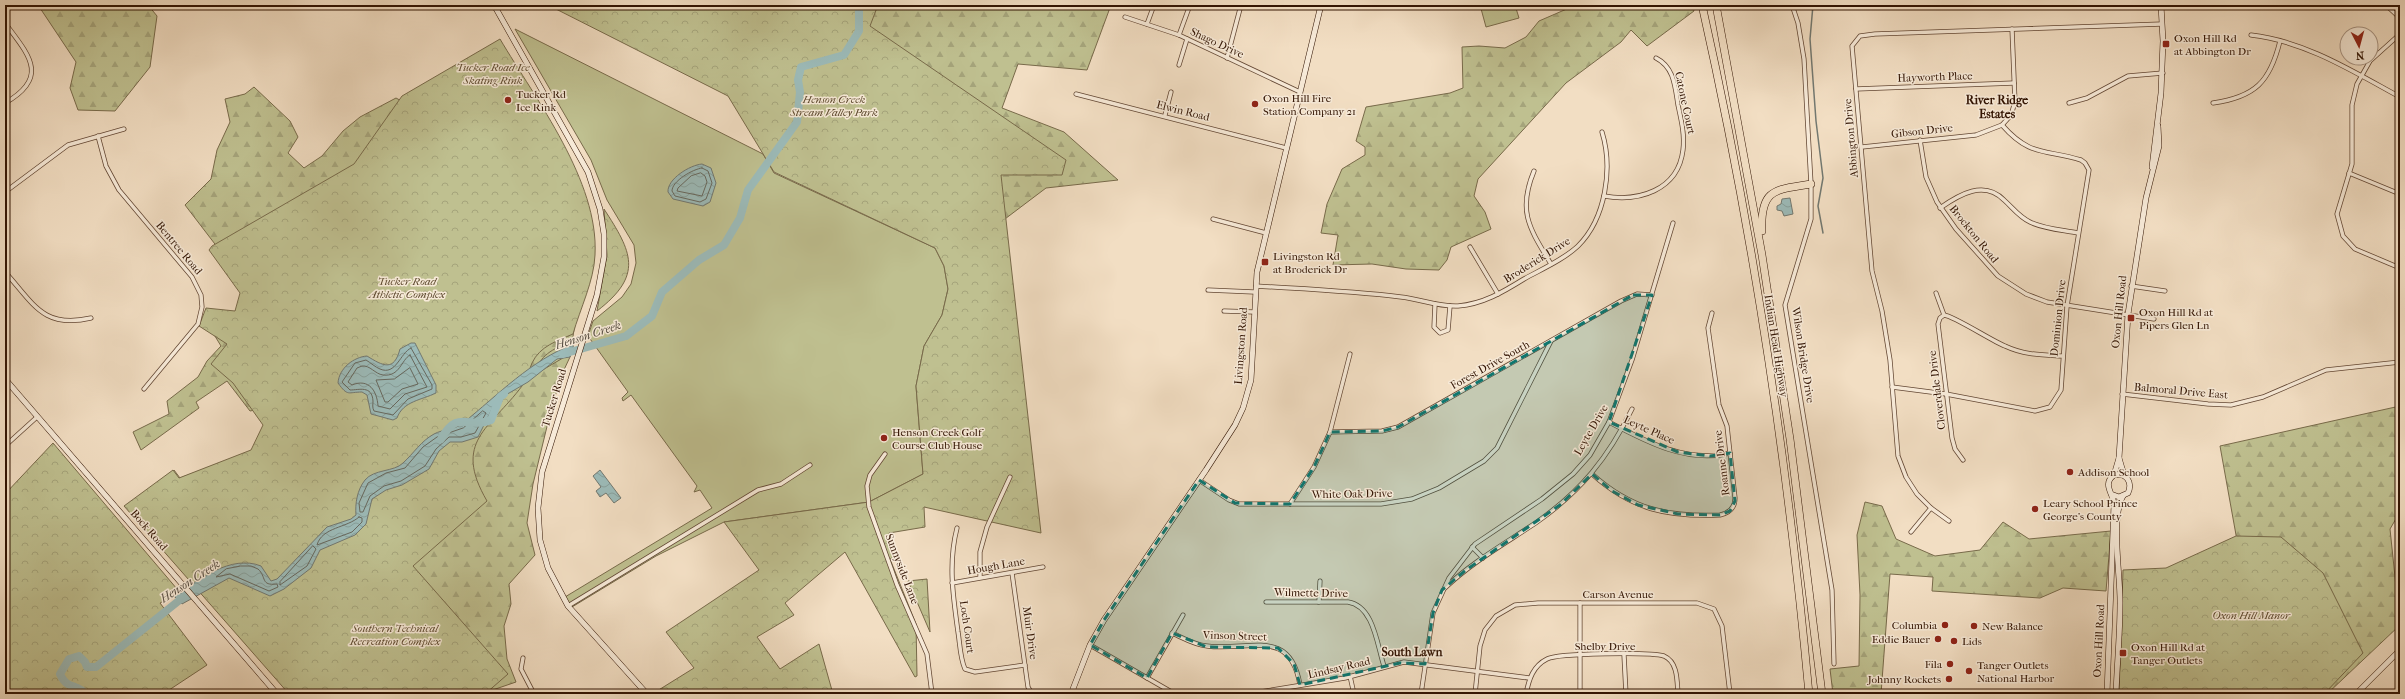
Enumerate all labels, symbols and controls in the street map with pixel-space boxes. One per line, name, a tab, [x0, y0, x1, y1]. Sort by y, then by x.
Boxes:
street label: Shago Drive	[1188, 25, 1246, 61]
north arrow	[2339, 26, 2379, 66]
place label: Oxon Hill Rd at Abbington Dr	[2174, 32, 2251, 58]
marker: Oxon Hill Rd at Abbington Dr	[2161, 39, 2171, 49]
text: N	[2355, 49, 2365, 62]
park label: Tucker Road Ice Skating Rink	[456, 61, 530, 87]
street label: Hayworth Place	[1897, 69, 1973, 85]
street label: Catone Court	[1672, 70, 1698, 136]
place label: Tucker Rd Ice Rink	[516, 88, 567, 114]
place label: Oxon Hill Fire Station Company 21	[1263, 92, 1356, 118]
park label: Henson Creek Stream Valley Park	[789, 93, 878, 119]
district label: River Ridge Estates	[1966, 93, 2028, 121]
marker: Tucker Rd Ice Rink	[503, 95, 513, 105]
street label: Abbington Drive	[1841, 97, 1861, 179]
street label: Elwin Road	[1155, 98, 1212, 124]
marker: Oxon Hill Fire Station Company 21	[1250, 99, 1260, 109]
street label: Gibson Drive	[1891, 121, 1954, 141]
street label: Brockton Road	[1947, 203, 2002, 266]
street label: Bentree Road	[153, 219, 206, 278]
street label: Broderick Drive	[1501, 234, 1573, 286]
place label: Livingston Rd at Broderick Dr	[1273, 250, 1347, 276]
marker: Livingston Rd at Broderick Dr	[1260, 257, 1270, 267]
street label: Oxon Hill Road	[2109, 274, 2129, 349]
park label: Tucker Road Athletic Complex	[367, 275, 446, 301]
street label: Dominion Drive	[2048, 278, 2069, 357]
street label: Indian Head Highway	[1761, 294, 1791, 399]
street label: Wilson Bridge Drive	[1789, 305, 1817, 404]
street label: Livingston Road	[1232, 306, 1250, 385]
place label: Oxon Hill Rd at Pipers Glen Ln	[2139, 306, 2213, 332]
marker: Oxon Hill Rd at Pipers Glen Ln	[2126, 313, 2136, 323]
water label: Henson Creek	[552, 318, 623, 353]
street label: Forest Drive South	[1448, 337, 1533, 392]
street label: Cloverdale Drive	[1926, 349, 1948, 430]
street label: Tucker Road	[539, 366, 569, 429]
street label: Balmoral Drive East	[2134, 380, 2228, 402]
street label: Leyte Drive	[1571, 402, 1611, 458]
street label: Leyte Place	[1621, 413, 1677, 447]
place label: Henson Creek Golf Course Club House	[892, 426, 984, 452]
street label: Roanne Drive	[1711, 429, 1732, 496]
marker: Henson Creek Golf Course Club House	[879, 433, 889, 443]
place label: Addison School	[2077, 466, 2149, 479]
marker: Addison School	[2065, 467, 2075, 477]
street label: White Oak Drive	[1311, 487, 1393, 501]
place label: Leary School Prince George's County	[2043, 497, 2138, 523]
marker: Leary School Prince George's County	[2030, 504, 2040, 514]
street label: Bock Road	[128, 507, 171, 554]
street label: Sunnyside Lane	[883, 532, 922, 607]
street label: Hough Lane	[966, 554, 1026, 577]
water label: Henson Creek	[157, 556, 223, 606]
street label: Wilmette Drive	[1273, 586, 1349, 600]
street label: Carson Avenue	[1583, 588, 1654, 601]
street label: Loch Court	[957, 600, 977, 654]
street label: Oxon Hill Road	[2091, 603, 2107, 678]
street label: Muir Drive	[1020, 606, 1040, 661]
park label: Oxon Hill Manor	[2212, 609, 2291, 622]
place label: Columbia	[1892, 619, 1938, 632]
marker: Columbia	[1940, 620, 1950, 630]
place label: New Balance	[1982, 620, 2044, 633]
marker: New Balance	[1969, 621, 1979, 631]
park label: Southern Technical Recreation Complex	[349, 622, 441, 648]
street label: Vinson Street	[1202, 628, 1267, 644]
place label: Eddie Bauer	[1872, 633, 1930, 646]
marker: Eddie Bauer	[1933, 634, 1943, 644]
place label: Lids	[1962, 635, 1982, 648]
marker: Lids	[1949, 636, 1959, 646]
street label: Shelby Drive	[1575, 640, 1636, 653]
place label: Oxon Hill Rd at Tanger Outlets	[2131, 641, 2205, 667]
district label: South Lawn	[1381, 645, 1444, 659]
marker: Oxon Hill Rd at Tanger Outlets	[2118, 648, 2128, 658]
street label: Lindsay Road	[1306, 654, 1373, 682]
place label: Fila	[1925, 658, 1943, 671]
marker: Fila	[1945, 659, 1955, 669]
place label: Tanger Outlets National Harbor	[1977, 659, 2054, 685]
marker: Tanger Outlets National Harbor	[1964, 666, 1974, 676]
place label: Johnny Rockets	[1867, 673, 1941, 686]
marker: Johnny Rockets	[1944, 674, 1954, 684]

